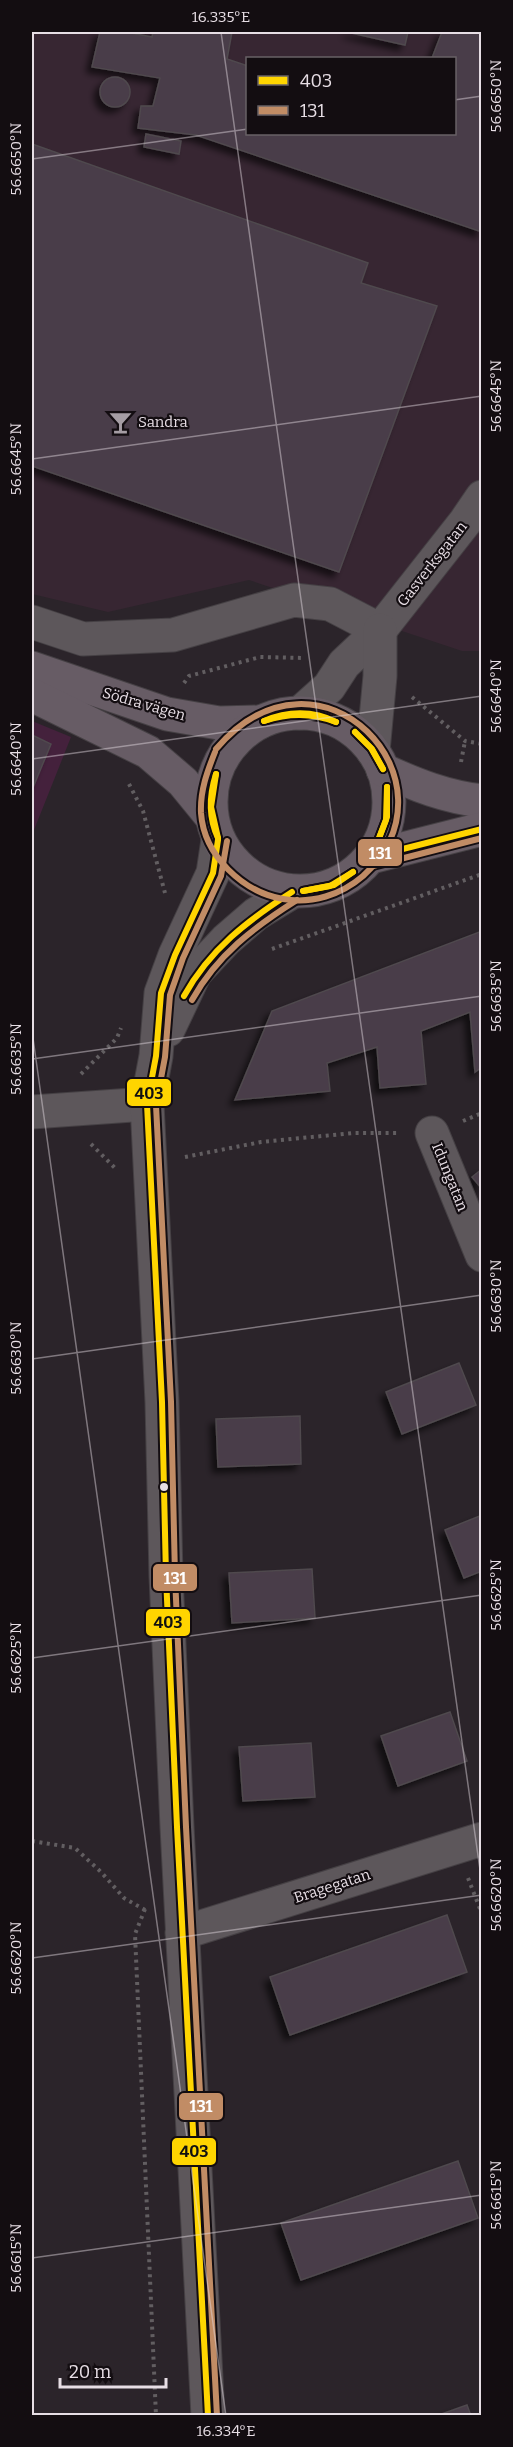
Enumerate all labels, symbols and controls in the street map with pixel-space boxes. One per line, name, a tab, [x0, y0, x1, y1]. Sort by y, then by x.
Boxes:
text: 16.335°E	[192, 8, 250, 26]
legend	[246, 57, 456, 135]
text: 56.6650°N	[487, 59, 505, 132]
text: 403	[300, 70, 332, 92]
text: 131	[300, 100, 326, 122]
text: 56.6650°N	[7, 122, 25, 195]
text: 56.6645°N	[487, 360, 505, 432]
bar icon: Sandra	[107, 409, 133, 435]
place label: Sandra	[138, 413, 188, 431]
text: 56.6645°N	[7, 423, 25, 495]
street label: Gasverksgatan	[393, 518, 471, 610]
text: 56.6640°N	[487, 659, 505, 733]
street label: Södra vägen	[100, 684, 188, 725]
text: 56.6640°N	[7, 722, 25, 796]
line badge: 131	[357, 838, 403, 867]
text: 131	[368, 844, 392, 863]
text: 56.6635°N	[487, 960, 505, 1032]
text: 56.6635°N	[7, 1023, 25, 1095]
line badge: 403	[126, 1078, 172, 1107]
text: 403	[134, 1084, 164, 1103]
street label: Idungatan	[428, 1140, 472, 1214]
text: 56.6630°N	[487, 1259, 505, 1333]
text: 56.6630°N	[7, 1321, 25, 1395]
unlabelled marker	[158, 1481, 170, 1493]
text: 56.6625°N	[487, 1559, 505, 1631]
line badge: 131	[152, 1563, 198, 1592]
text: 131	[163, 1569, 187, 1588]
line badge: 403	[145, 1608, 191, 1637]
text: 403	[153, 1613, 183, 1632]
text: 56.6625°N	[7, 1622, 25, 1694]
text: 56.6620°N	[487, 1858, 505, 1932]
street label: Bragegatan	[291, 1865, 373, 1907]
text: 56.6620°N	[7, 1921, 25, 1995]
line badge: 131	[178, 2092, 224, 2121]
text: 131	[189, 2097, 213, 2116]
line badge: 403	[171, 2137, 217, 2166]
text: 403	[179, 2142, 209, 2161]
text: 56.6615°N	[487, 2160, 505, 2230]
text: 56.6615°N	[7, 2223, 25, 2293]
scale bar	[60, 2351, 166, 2389]
text: 20 m	[69, 2361, 111, 2383]
text: 16.334°E	[197, 2422, 255, 2440]

